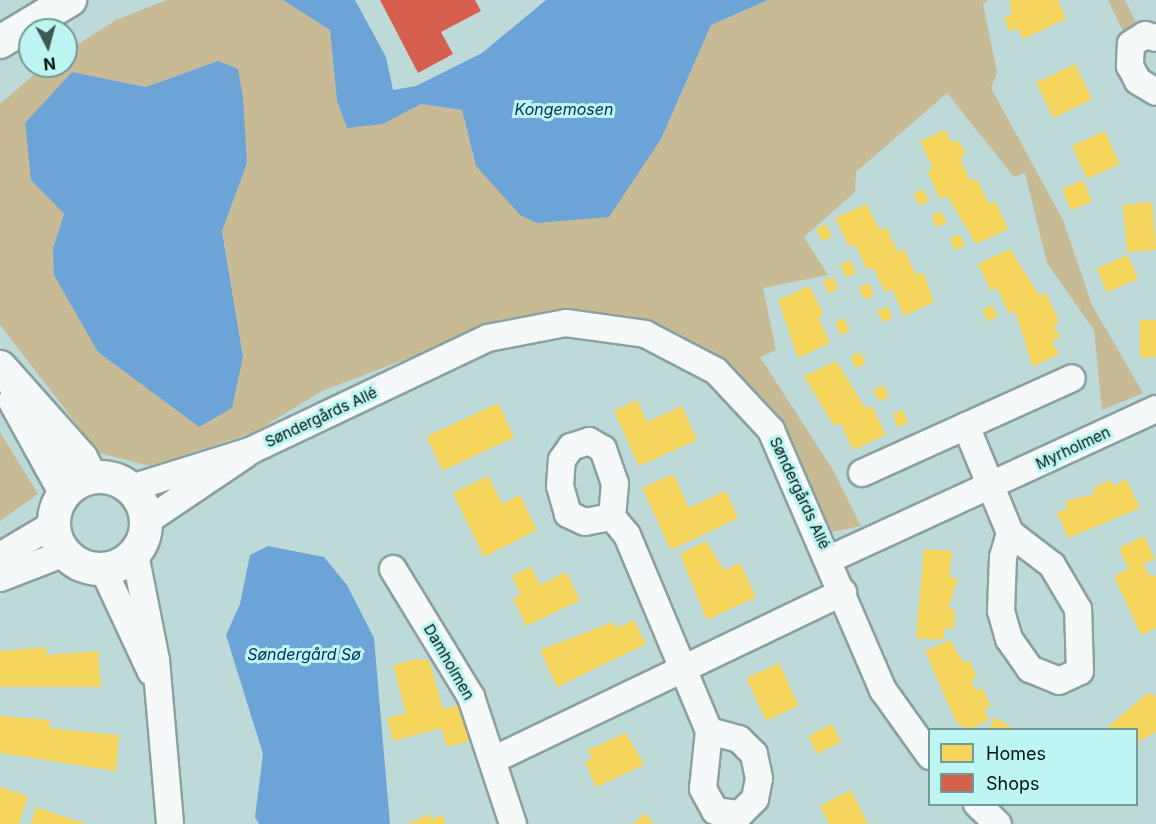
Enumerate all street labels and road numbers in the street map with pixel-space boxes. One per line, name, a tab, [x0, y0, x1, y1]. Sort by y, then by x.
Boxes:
street label: Søndergårds Allé	[262, 383, 380, 451]
street label: Myrholmen	[1033, 423, 1113, 473]
street label: Søndergårds Allé	[766, 434, 834, 552]
street label: Damholmen	[420, 621, 478, 703]

